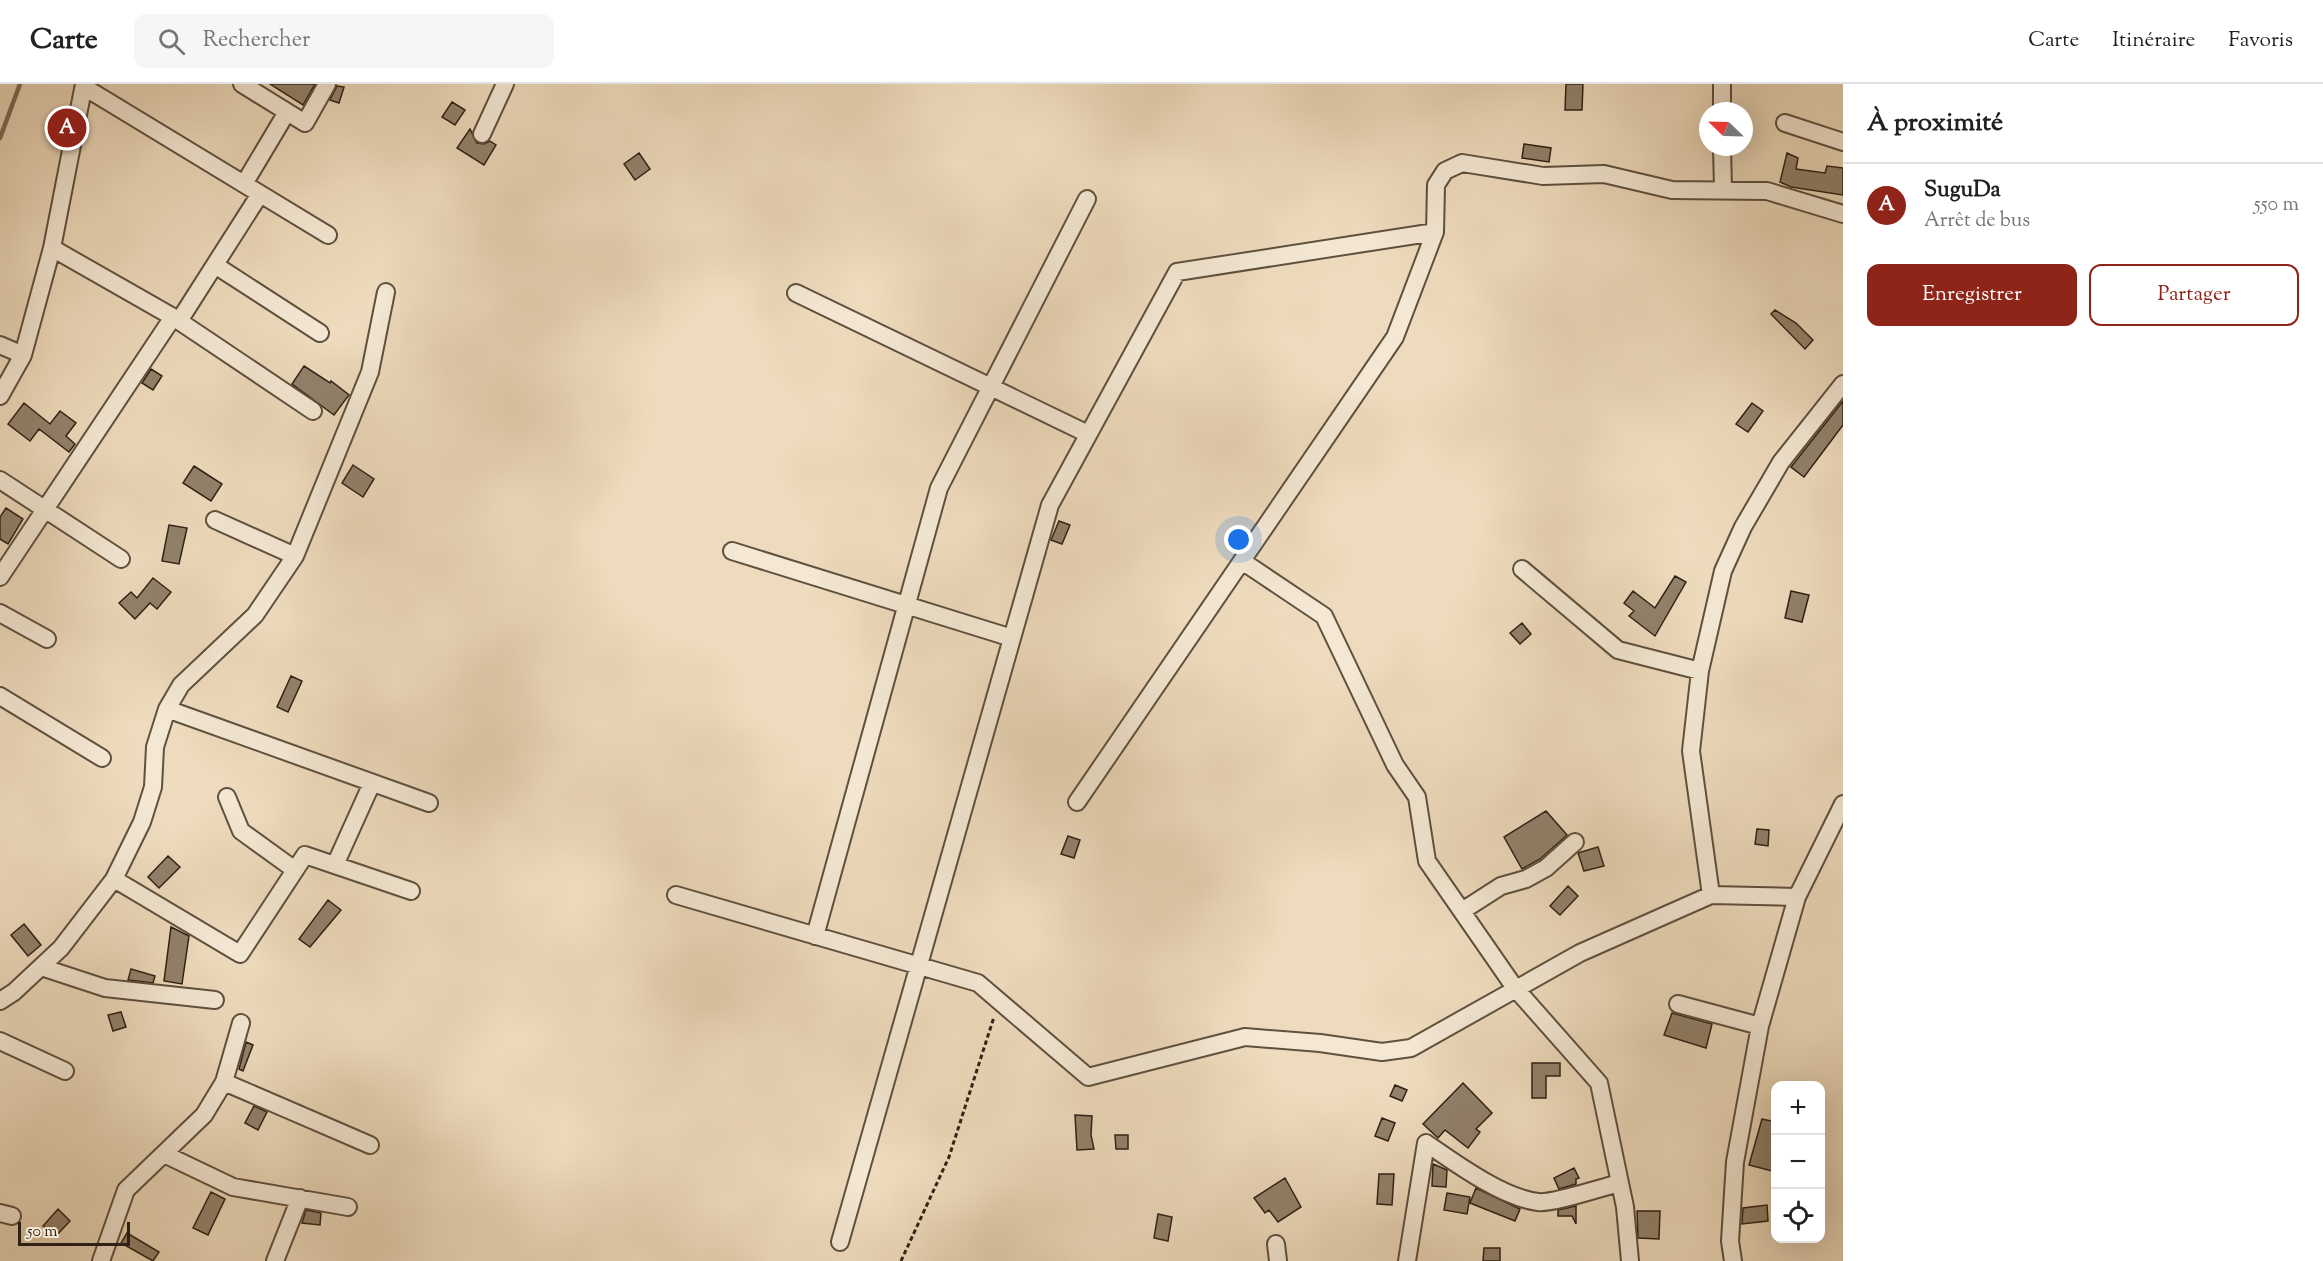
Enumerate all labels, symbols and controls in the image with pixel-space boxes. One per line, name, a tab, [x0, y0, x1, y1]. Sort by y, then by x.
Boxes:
search box	[134, 14, 554, 68]
text: Carte	[30, 21, 98, 61]
icon: search	[155, 25, 188, 58]
text: Rechercher	[203, 25, 310, 57]
text: Carte	[2028, 26, 2079, 56]
text: Itinéraire	[2112, 26, 2195, 56]
text: Favoris	[2228, 26, 2293, 56]
north arrow	[1699, 102, 1753, 156]
text: À proximité	[1867, 105, 2003, 142]
pin: A	[48, 106, 86, 150]
text: SuguDa	[1924, 175, 2001, 207]
text: A	[1878, 191, 1895, 220]
text: 550 m	[2254, 191, 2299, 220]
text: Arrêt de bus	[1924, 207, 2030, 236]
button: Enregistrer	[1867, 264, 2077, 326]
button: Partager	[2089, 264, 2299, 326]
your location	[1224, 525, 1253, 554]
map controls	[1771, 1081, 1825, 1243]
button: +	[1771, 1081, 1825, 1135]
button: −	[1771, 1135, 1825, 1189]
button: locate	[1771, 1189, 1825, 1243]
scale bar	[18, 1219, 130, 1246]
text: 50 m	[27, 1221, 58, 1244]

